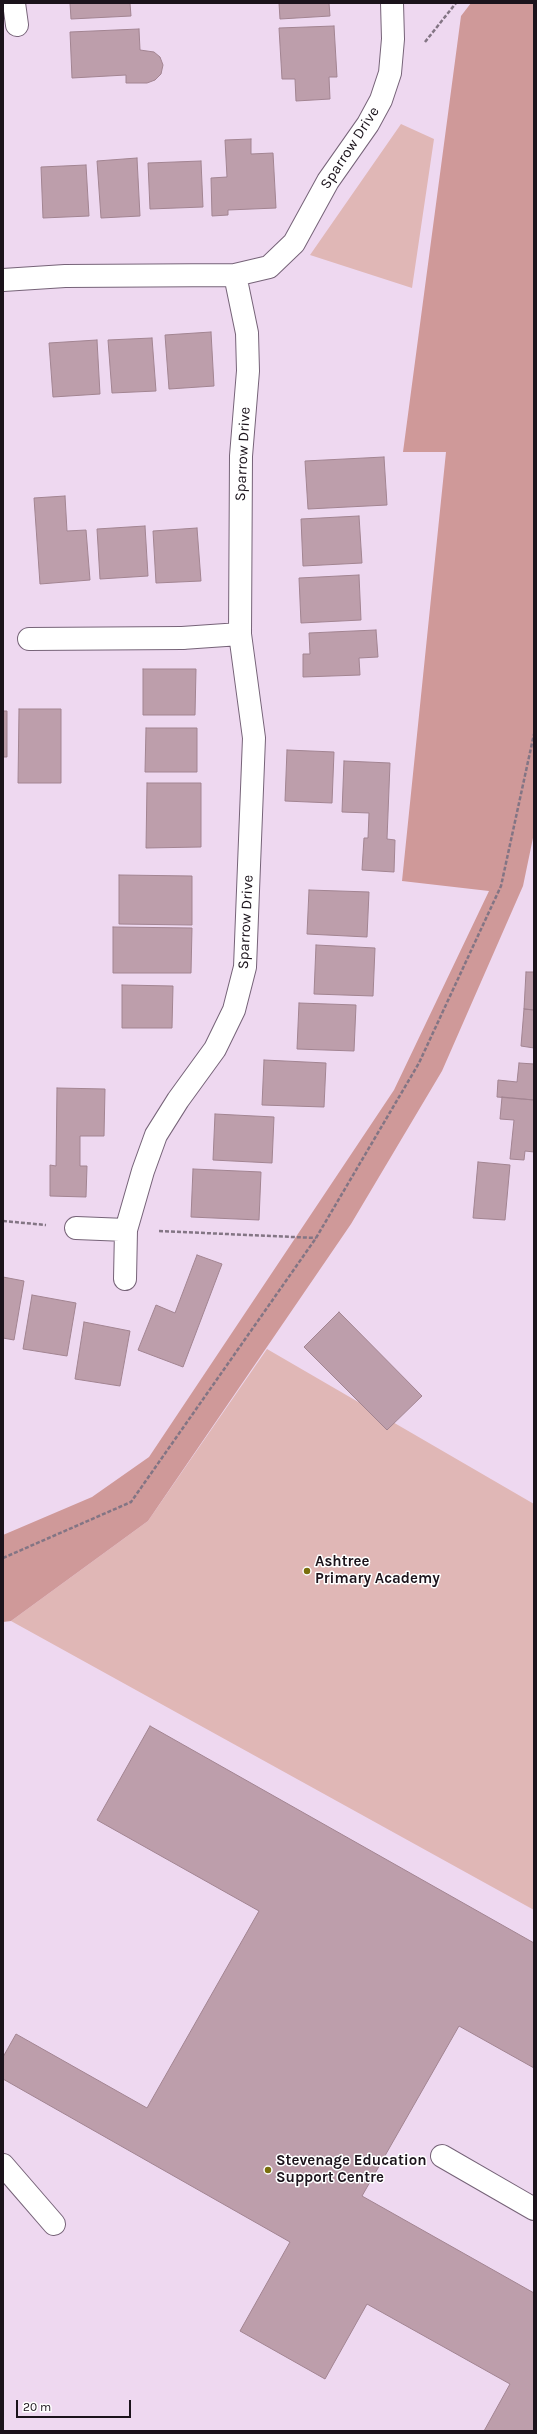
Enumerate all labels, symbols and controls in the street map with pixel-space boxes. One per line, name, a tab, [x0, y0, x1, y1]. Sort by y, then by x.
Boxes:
street label: Sparrow Drive	[317, 103, 383, 193]
street label: Sparrow Drive	[232, 406, 254, 502]
street label: Sparrow Drive	[235, 874, 257, 970]
place label: Ashtree Primary Academy	[315, 1553, 440, 1588]
marker: Ashtree Primary Academy	[302, 1566, 312, 1576]
place label: Stevenage Education Support Centre	[276, 2152, 427, 2187]
marker: Stevenage Education Support Centre	[263, 2165, 273, 2175]
scale bar	[18, 2392, 133, 2418]
text: 20 m	[23, 2400, 51, 2414]

